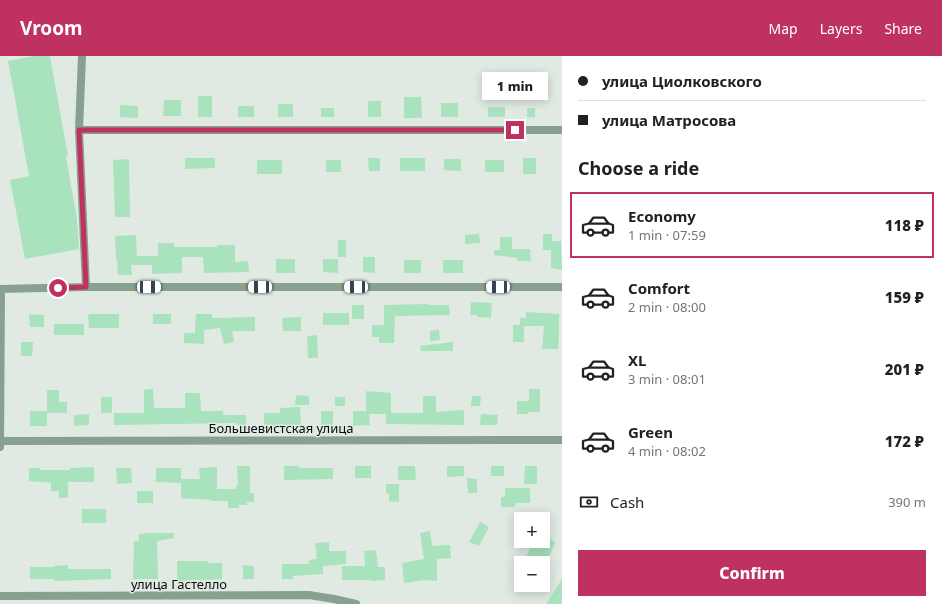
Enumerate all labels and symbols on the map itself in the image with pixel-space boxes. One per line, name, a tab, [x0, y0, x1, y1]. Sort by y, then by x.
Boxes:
callout: 1 min	[482, 72, 548, 100]
route end	[506, 121, 524, 139]
route start	[49, 279, 67, 297]
car	[137, 281, 161, 293]
car	[248, 281, 272, 293]
car	[344, 281, 368, 293]
car	[486, 281, 510, 293]
street label: Большевистская улица	[209, 419, 353, 437]
street label: улица Гастелло	[131, 575, 227, 593]

